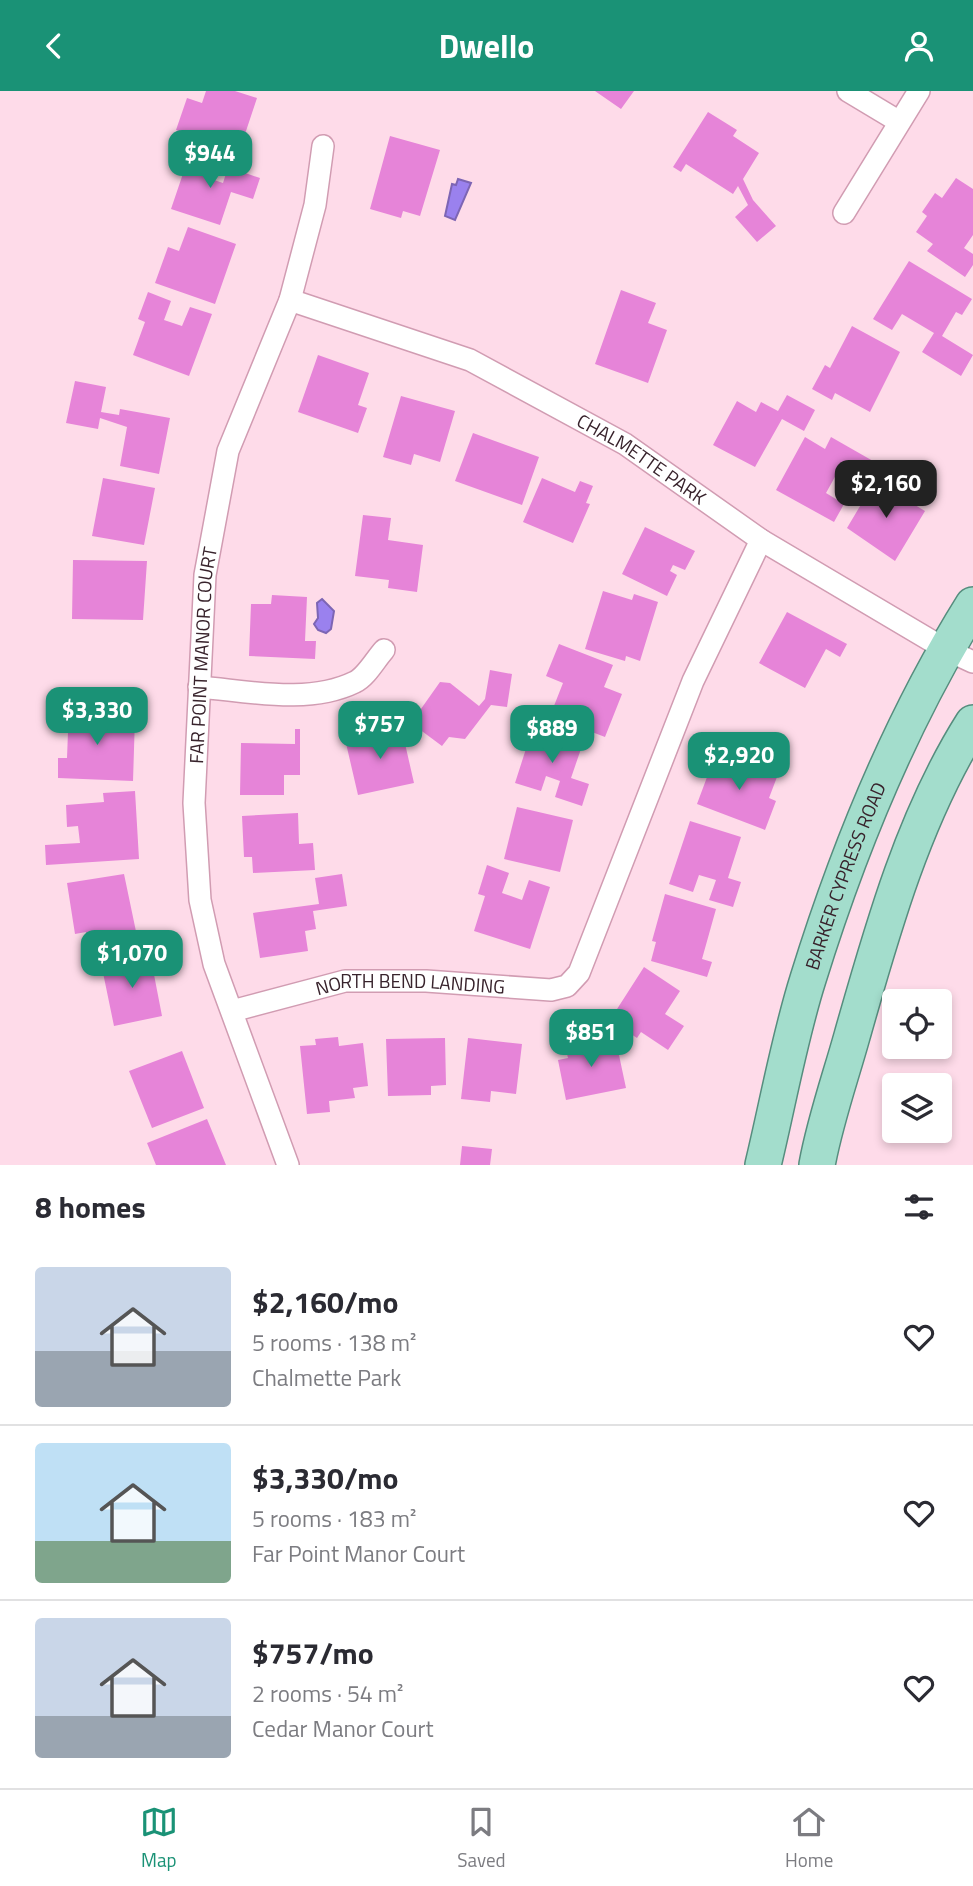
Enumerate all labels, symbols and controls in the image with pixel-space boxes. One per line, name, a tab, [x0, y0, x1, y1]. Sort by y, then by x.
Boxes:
text: Dwello	[439, 22, 534, 70]
icon: back	[35, 27, 73, 65]
icon: person	[900, 27, 938, 65]
pin: $944	[169, 131, 251, 190]
text: $944	[184, 135, 236, 170]
street label: CHALMETTE PARK	[572, 406, 713, 511]
pin: $2,160	[829, 461, 943, 520]
text: $2,160	[851, 465, 921, 500]
street label: FAR POINT MANOR COURT	[181, 544, 224, 764]
pin: $3,330	[40, 687, 154, 747]
text: $3,330	[62, 692, 132, 727]
pin: $757	[339, 701, 421, 761]
pin: $889	[511, 705, 593, 765]
text: $757	[354, 706, 406, 741]
text: $889	[526, 710, 578, 745]
pin: $2,920	[682, 733, 796, 792]
text: $2,920	[704, 737, 774, 772]
street label: BARKER CYPRESS ROAD	[797, 777, 893, 973]
pin: $1,070	[75, 930, 189, 990]
text: $1,070	[97, 935, 167, 970]
street label: NORTH BEND LANDING	[312, 966, 506, 1002]
map controls	[882, 989, 952, 1143]
button: locate	[882, 989, 952, 1059]
pin: $851	[550, 1009, 632, 1069]
text: $851	[565, 1014, 617, 1049]
button: layers	[882, 1073, 952, 1143]
text: 8 homes	[35, 1184, 146, 1230]
icon: filters	[900, 1188, 938, 1226]
text: $2,160/mo	[252, 1279, 398, 1325]
icon: home	[91, 1295, 175, 1379]
icon: heart	[900, 1318, 938, 1356]
text: 5 rooms · 138 m²	[252, 1325, 416, 1360]
text: Chalmette Park	[252, 1360, 401, 1395]
text: $3,330/mo	[252, 1455, 398, 1501]
icon: home	[91, 1471, 175, 1555]
icon: heart	[900, 1494, 938, 1532]
text: 5 rooms · 183 m²	[252, 1501, 416, 1536]
text: Far Point Manor Court	[252, 1536, 465, 1571]
text: $757/mo	[252, 1630, 374, 1676]
icon: home	[91, 1646, 175, 1730]
icon: heart	[900, 1669, 938, 1707]
text: 2 rooms · 54 m²	[252, 1676, 403, 1711]
text: Cedar Manor Court	[252, 1711, 434, 1746]
tab: Map	[140, 1803, 178, 1874]
tab: Saved	[457, 1803, 506, 1874]
tab: Home	[785, 1803, 833, 1874]

